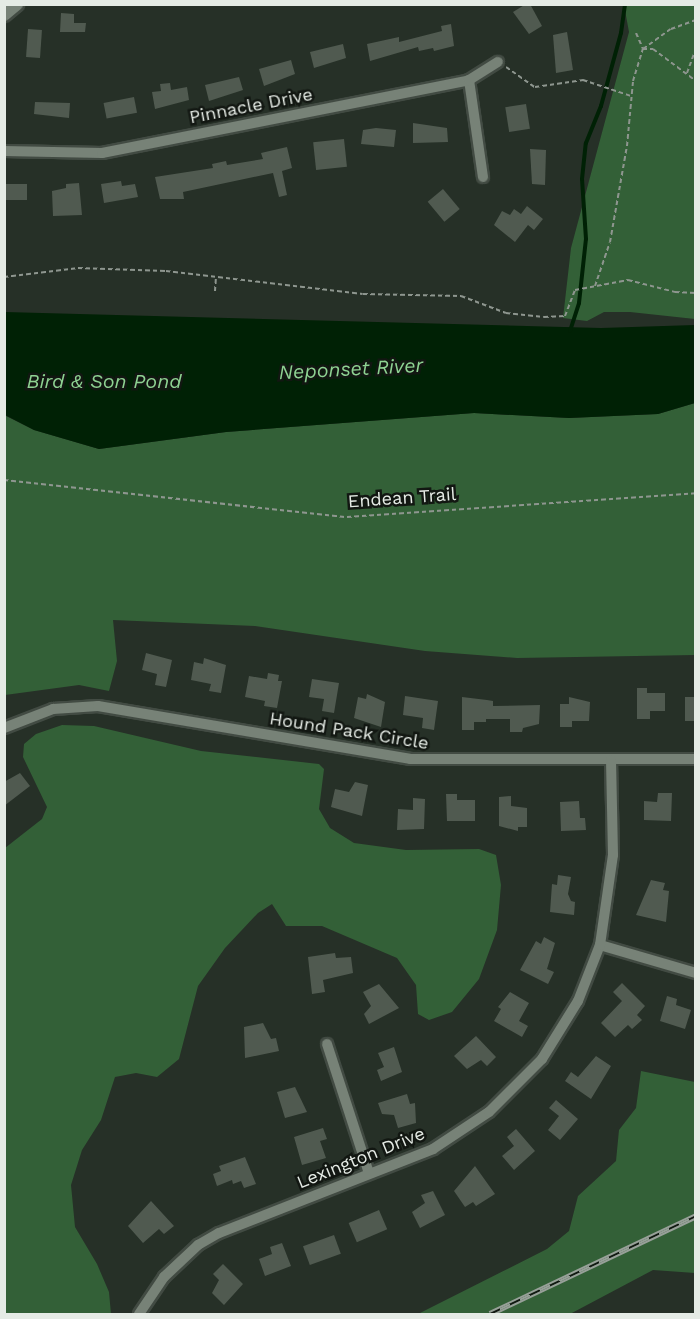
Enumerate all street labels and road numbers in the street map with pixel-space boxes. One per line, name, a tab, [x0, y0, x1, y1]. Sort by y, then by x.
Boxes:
street label: Pinnacle Drive	[188, 83, 314, 129]
street label: Endean Trail	[347, 483, 457, 513]
street label: Hound Pack Circle	[268, 708, 430, 754]
street label: Lexington Drive	[294, 1123, 428, 1193]

